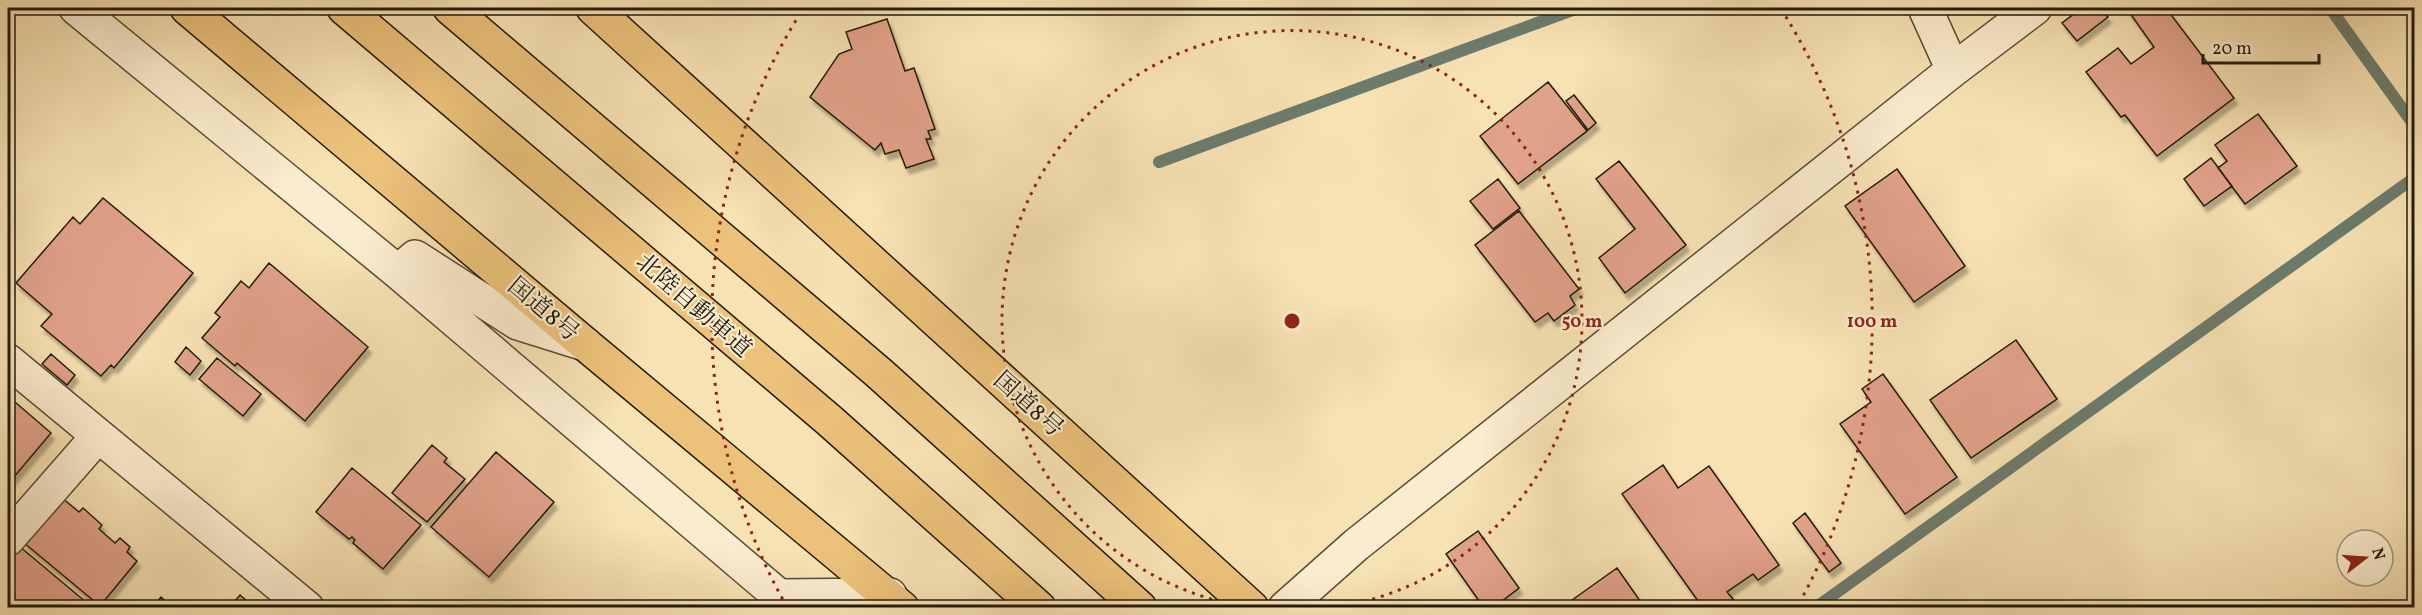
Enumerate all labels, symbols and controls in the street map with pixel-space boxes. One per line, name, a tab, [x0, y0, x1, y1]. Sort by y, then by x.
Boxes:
scale bar	[2203, 27, 2318, 65]
text: 20 m	[2212, 37, 2252, 62]
street label: 北陸自動車道	[627, 246, 758, 367]
street label: 国道8号	[500, 270, 586, 351]
text: 50 m	[1562, 310, 1602, 335]
text: 100 m	[1847, 310, 1897, 335]
centre of rings	[1282, 311, 1302, 331]
street label: 国道8号	[985, 365, 1070, 446]
north arrow	[2335, 528, 2395, 588]
text: N	[2365, 545, 2390, 563]

